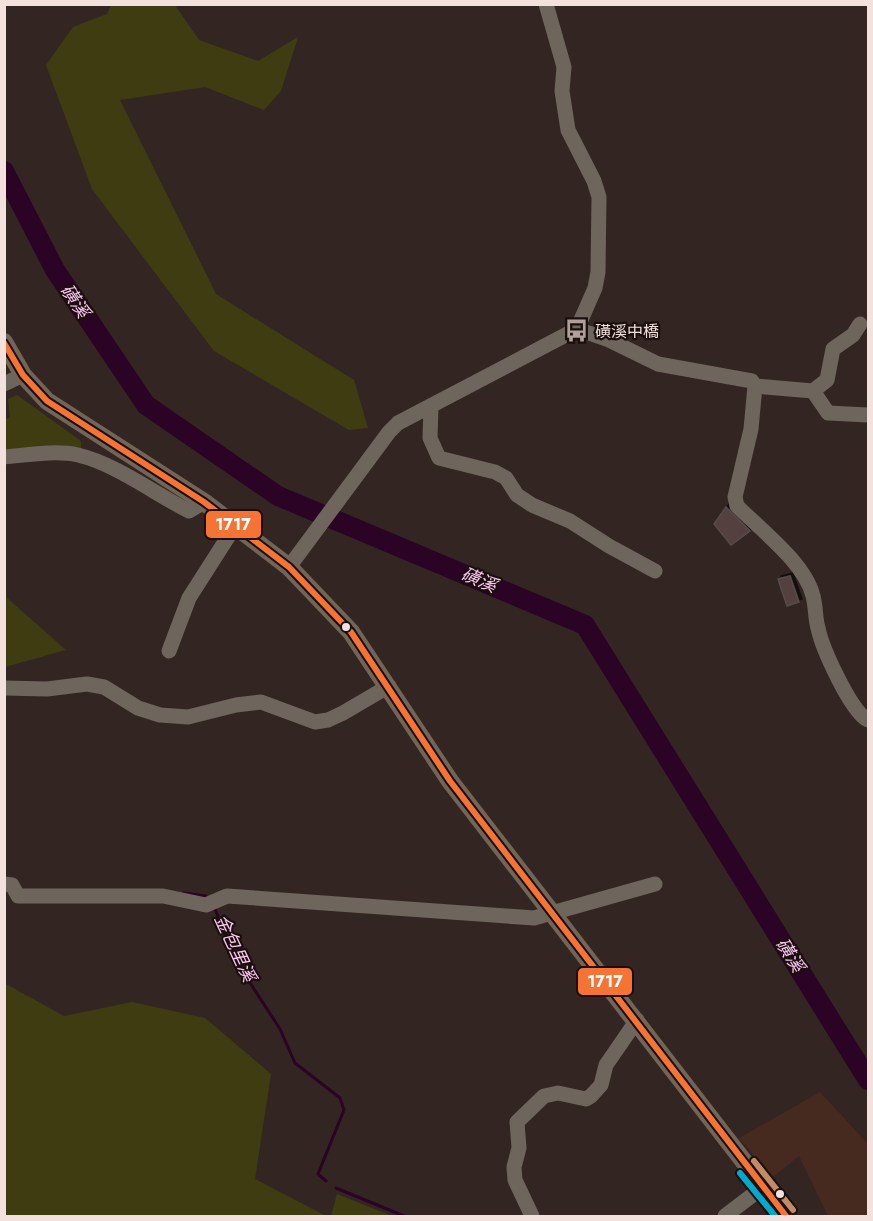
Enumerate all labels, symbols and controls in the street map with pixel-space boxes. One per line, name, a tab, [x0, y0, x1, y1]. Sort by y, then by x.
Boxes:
water label: 磺溪	[54, 279, 98, 326]
bus stop icon: 磺溪中橋	[564, 318, 590, 344]
place label: 磺溪中橋	[595, 320, 659, 343]
line badge: 1717	[205, 510, 262, 539]
text: 1717	[215, 513, 251, 536]
water label: 磺溪	[457, 561, 503, 600]
unlabelled marker	[340, 621, 352, 633]
water label: 金包里溪	[208, 910, 263, 989]
water label: 磺溪	[769, 933, 812, 980]
line badge: 1717	[577, 967, 633, 996]
text: 1717	[587, 970, 623, 993]
unlabelled marker	[774, 1188, 786, 1200]

